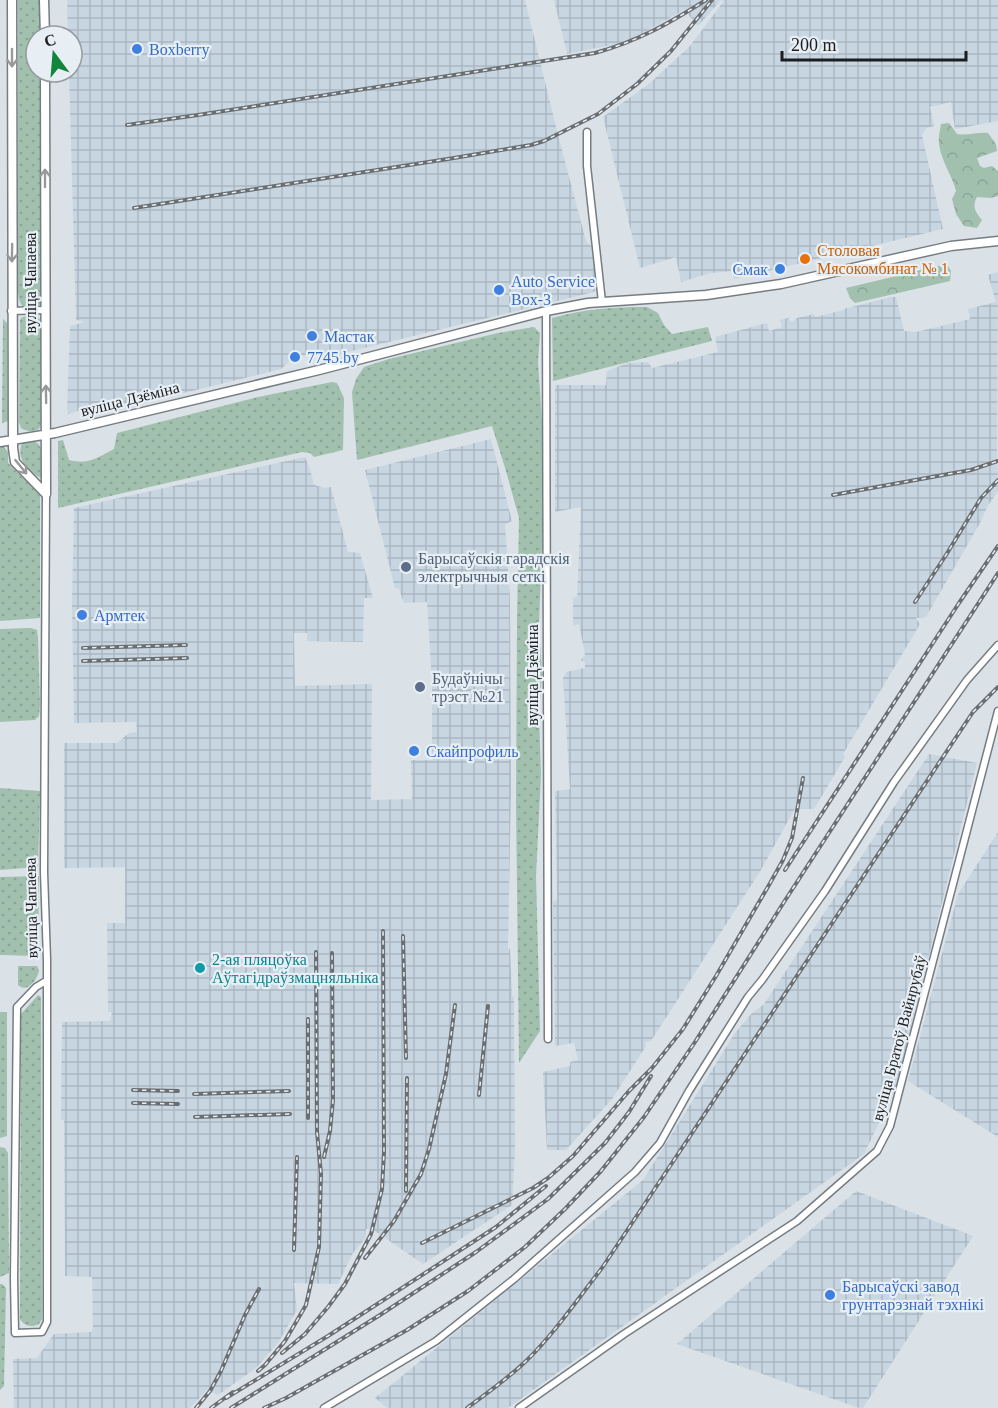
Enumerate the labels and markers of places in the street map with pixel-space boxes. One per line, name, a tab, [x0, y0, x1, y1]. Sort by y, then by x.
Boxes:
place label: Boxberry	[149, 41, 209, 59]
marker: Boxberry	[130, 42, 144, 56]
place label: Столовая Мясокомбинат № 1	[817, 242, 949, 277]
marker: Столовая Мясокомбинат № 1	[798, 252, 812, 266]
place label: Смак	[732, 261, 768, 278]
marker: Смак	[773, 262, 787, 276]
place label: Auto Service Box-3	[511, 273, 595, 308]
marker: Auto Service Box-3	[492, 283, 506, 297]
place label: Мастак	[324, 328, 375, 345]
marker: Мастак	[305, 329, 319, 343]
place label: 7745.by	[307, 349, 359, 367]
marker: 7745.by	[288, 350, 302, 364]
place label: Барысаўскія гарадскія электрычныя сеткі	[418, 550, 570, 586]
marker: Барысаўскія гарадскія электрычныя сеткі	[399, 560, 413, 574]
place label: Армтек	[94, 607, 146, 625]
marker: Армтек	[75, 608, 89, 622]
place label: Будаўнічы трэст №21	[432, 670, 504, 706]
marker: Будаўнічы трэст №21	[413, 680, 427, 694]
place label: Скайпрофиль	[426, 743, 519, 761]
marker: Скайпрофиль	[407, 744, 421, 758]
place label: 2-ая пляцоўка Аўтагідраўзмацняльніка	[212, 951, 379, 987]
marker: 2-ая пляцоўка Аўтагідраўзмацняльніка	[193, 961, 207, 975]
place label: Барысаўскі завод грунтарэзнай тэхнікі	[842, 1278, 984, 1314]
marker: Барысаўскі завод грунтарэзнай тэхнікі	[823, 1288, 837, 1302]

